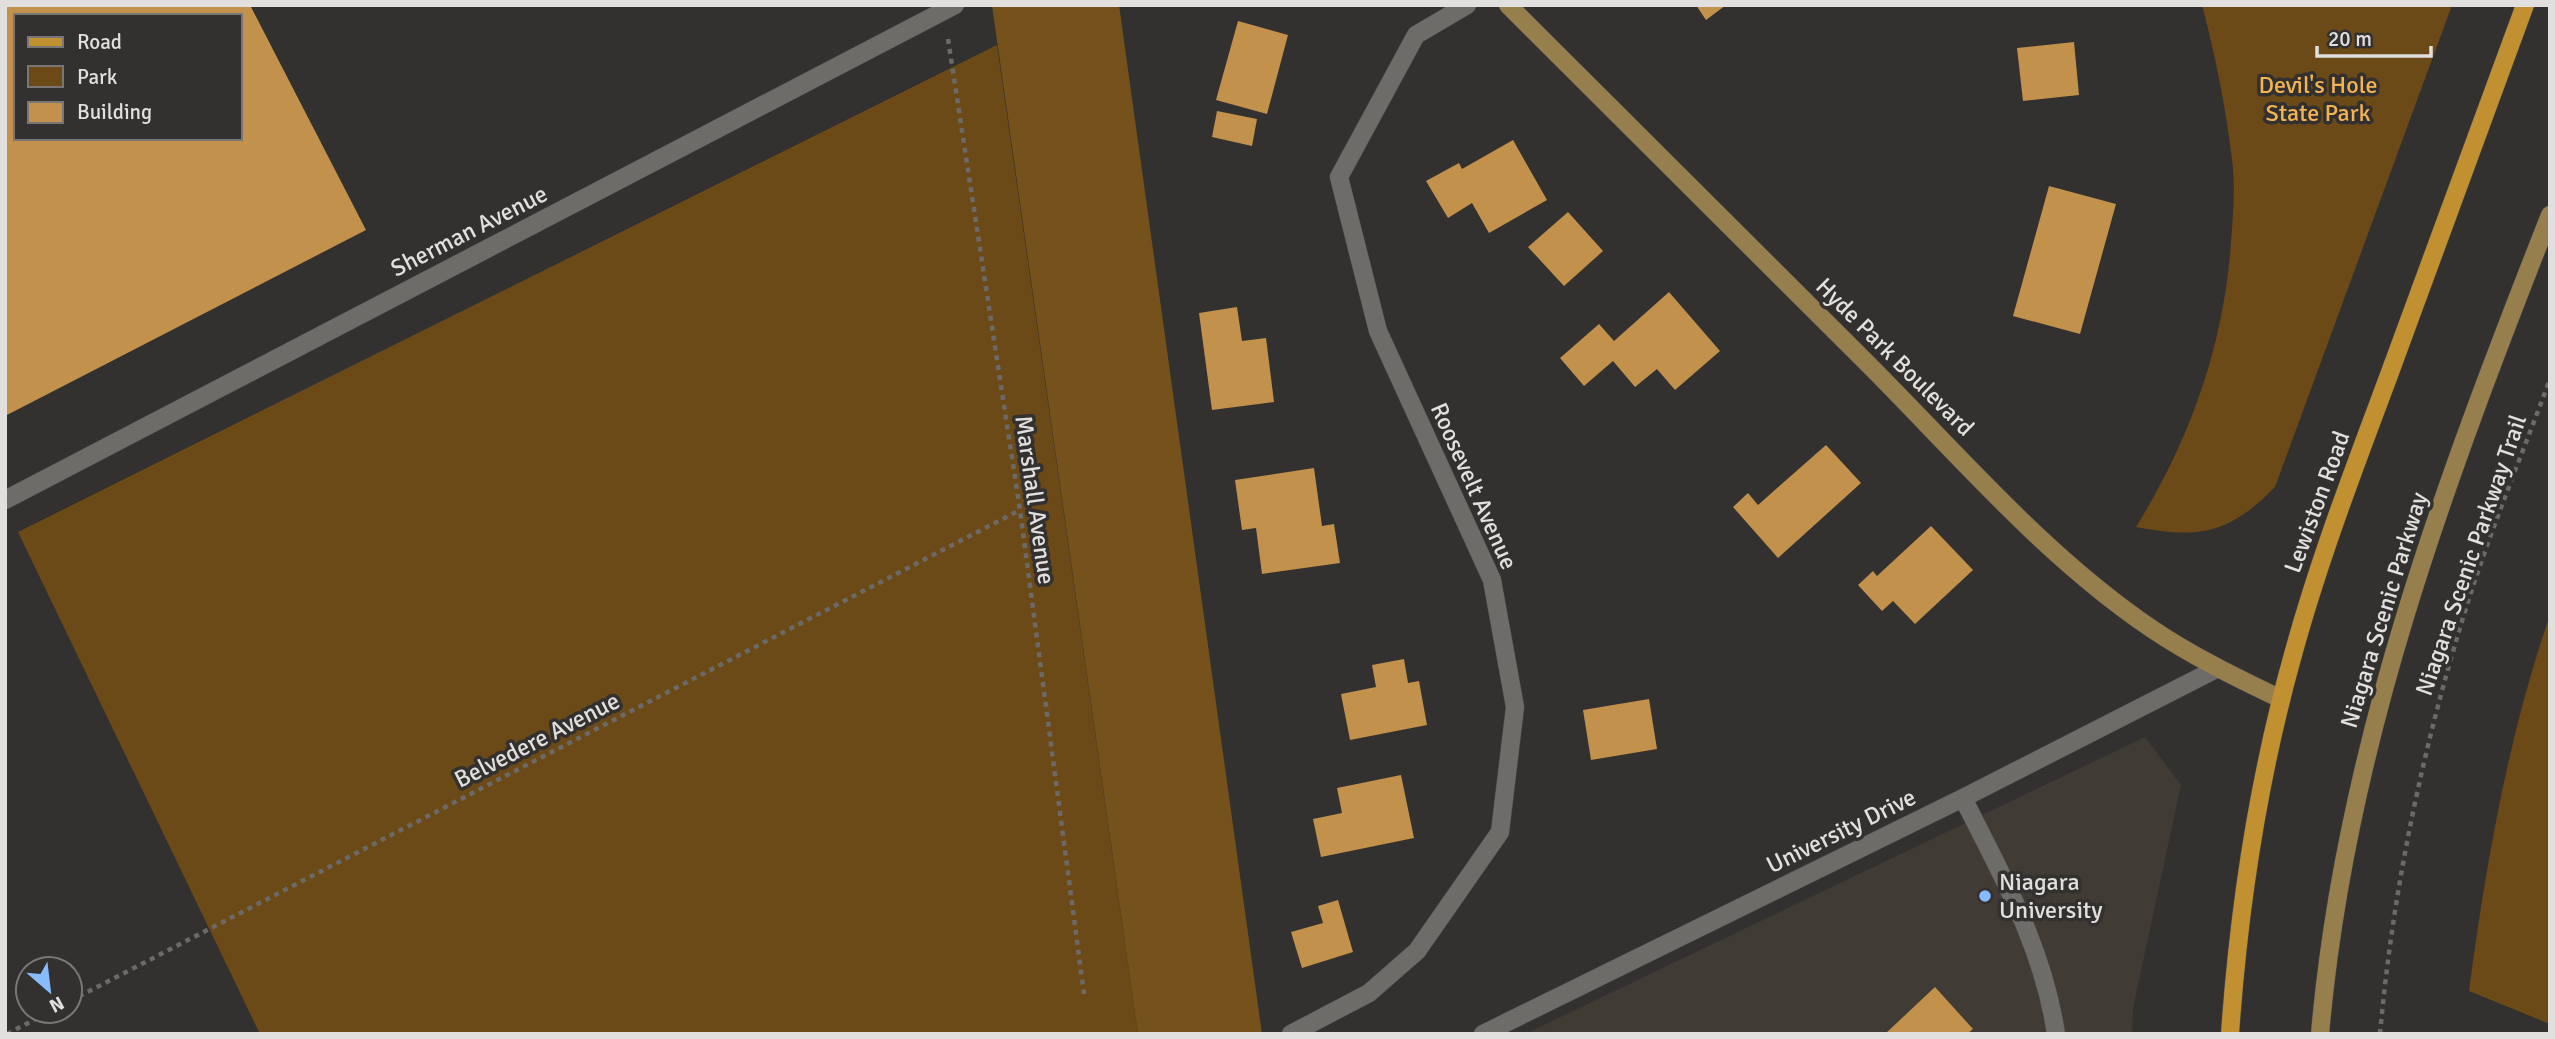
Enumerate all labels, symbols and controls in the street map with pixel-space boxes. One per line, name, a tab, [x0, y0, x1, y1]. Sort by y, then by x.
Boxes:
legend	[14, 14, 242, 140]
scale bar	[2317, 14, 2431, 58]
text: 20 m	[2328, 26, 2372, 52]
text: Road	[77, 29, 122, 55]
text: Park	[77, 64, 118, 90]
park label: Devil's Hole State Park	[2259, 70, 2377, 128]
text: Building	[77, 99, 152, 125]
street label: Sherman Avenue	[386, 179, 552, 283]
street label: Hyde Park Boulevard	[1810, 272, 1980, 442]
street label: Roosevelt Avenue	[1424, 398, 1524, 574]
street label: Niagara Scenic Parkway Trail	[2409, 411, 2533, 699]
street label: Marshall Avenue	[1008, 414, 1062, 586]
street label: Lewiston Road	[2277, 427, 2357, 577]
street label: Niagara Scenic Parkway	[2334, 489, 2434, 731]
street label: Belvedere Avenue	[449, 685, 625, 795]
street label: University Drive	[1761, 782, 1921, 880]
place label: Niagara University	[1999, 867, 2103, 925]
marker: Niagara University	[1977, 888, 1993, 904]
north arrow	[14, 955, 84, 1025]
text: N	[45, 990, 68, 1018]

